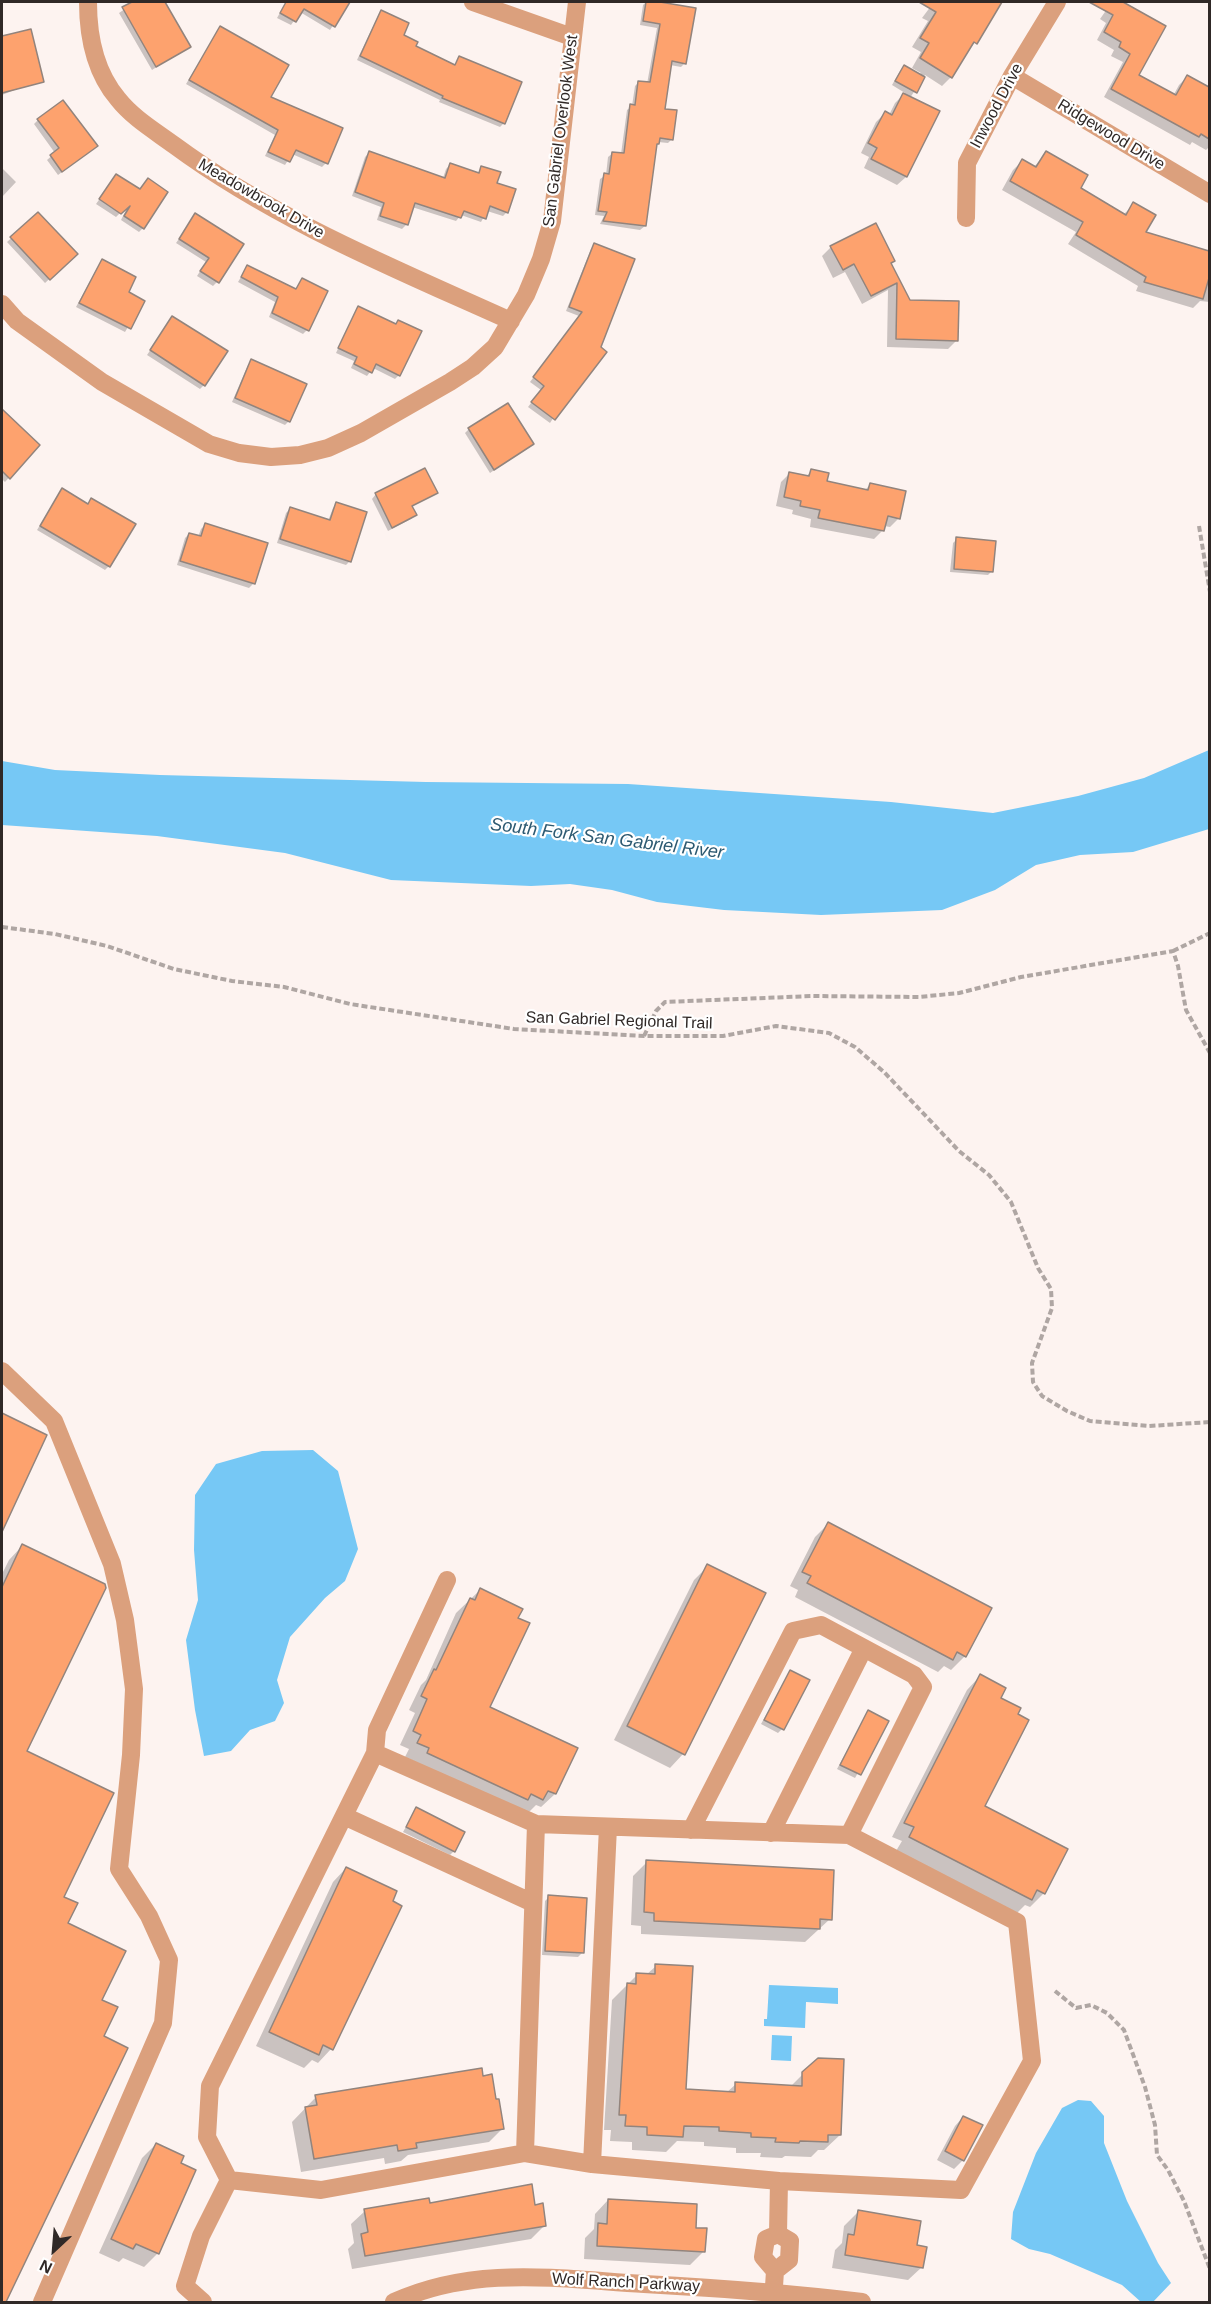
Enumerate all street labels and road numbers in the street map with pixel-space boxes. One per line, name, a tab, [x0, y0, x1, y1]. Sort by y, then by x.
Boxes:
street label: San Gabriel Overlook West	[540, 34, 582, 228]
street label: Inwood Drive	[967, 60, 1027, 152]
street label: Ridgewood Drive	[1054, 95, 1168, 175]
street label: Meadowbrook Drive	[195, 155, 327, 243]
street label: San Gabriel Regional Trail	[525, 1008, 713, 1034]
street label: Wolf Ranch Parkway	[551, 2270, 701, 2296]

